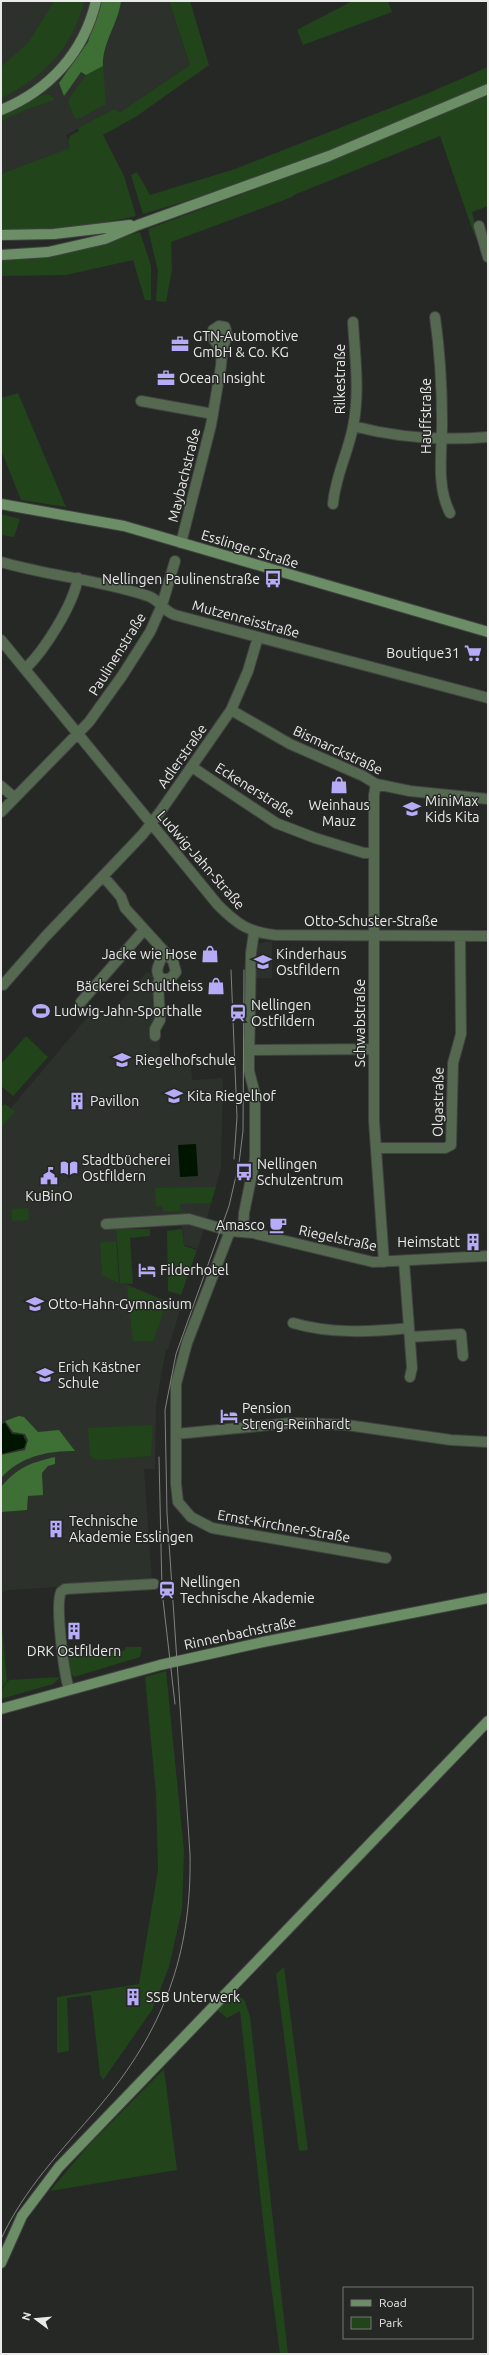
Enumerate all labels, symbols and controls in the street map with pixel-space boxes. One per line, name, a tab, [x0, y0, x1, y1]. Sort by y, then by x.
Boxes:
place label: GTN-Automotive GmbH & Co. KG	[193, 328, 299, 360]
office icon: GTN-Automotive GmbH & Co. KG	[170, 334, 190, 354]
street label: Rilkestraße	[332, 344, 348, 414]
office icon: Ocean Insight	[156, 368, 176, 388]
place label: Ocean Insight	[179, 370, 266, 386]
street label: Hauffstraße	[418, 378, 434, 454]
street label: Maybachstraße	[165, 426, 203, 524]
street label: Esslinger Straße	[199, 527, 301, 571]
bus stop icon: Nellingen Paulinenstraße	[263, 569, 283, 589]
place label: Nellingen Paulinenstraße	[102, 571, 260, 587]
street label: Mutzenreisstraße	[191, 597, 301, 641]
street label: Paulinenstraße	[85, 610, 149, 698]
supermarket icon: Boutique31	[463, 643, 483, 663]
place label: Boutique31	[386, 645, 460, 661]
street label: Adlerstraße	[154, 721, 210, 791]
street label: Bismarckstraße	[291, 722, 385, 778]
street label: Eckenerstraße	[213, 759, 297, 821]
shop icon: Weinhaus Mauz	[329, 775, 349, 795]
place label: MiniMax Kids Kita	[425, 793, 480, 825]
place label: Weinhaus Mauz	[308, 797, 370, 829]
school or university icon: MiniMax Kids Kita	[402, 799, 422, 819]
street label: Ludwig-Jahn-Straße	[154, 808, 248, 912]
street label: Otto-Schuster-Straße	[304, 913, 438, 929]
shop icon: Jacke wie Hose	[200, 944, 220, 964]
place label: Jacke wie Hose	[102, 946, 197, 962]
place label: Kinderhaus Ostfildern	[276, 946, 347, 978]
school or university icon: Kinderhaus Ostfildern	[253, 952, 273, 972]
shop icon: Bäckerei Schultheiss	[206, 976, 226, 996]
place label: Bäckerei Schultheiss	[76, 978, 203, 994]
street label: Schwabstraße	[352, 979, 368, 1067]
place label: Nellingen Ostfildern	[251, 997, 315, 1029]
sports icon: Ludwig-Jahn-Sporthalle	[31, 1001, 51, 1021]
place label: Ludwig-Jahn-Sporthalle	[54, 1003, 202, 1019]
station icon: Nellingen Ostfildern	[228, 1003, 248, 1023]
school or university icon: Riegelhofschule	[112, 1050, 132, 1070]
place label: Riegelhofschule	[135, 1052, 236, 1068]
street label: Olgastraße	[429, 1067, 447, 1137]
school or university icon: Kita Riegelhof	[164, 1086, 184, 1106]
place label: Kita Riegelhof	[187, 1088, 277, 1104]
building icon: Pavillon	[67, 1091, 87, 1111]
place label: Pavillon	[90, 1093, 139, 1109]
place label: Stadtbücherei Ostfildern	[82, 1152, 171, 1184]
place label: Nellingen Schulzentrum	[257, 1156, 343, 1188]
library icon: Stadtbücherei Ostfildern	[59, 1158, 79, 1178]
bus stop icon: Nellingen Schulzentrum	[234, 1162, 254, 1182]
public building icon: KuBinO	[39, 1166, 59, 1186]
place label: KuBinO	[25, 1188, 73, 1204]
cafe icon: Amasco	[268, 1215, 288, 1235]
place label: Amasco	[216, 1217, 265, 1233]
street label: Riegelstraße	[297, 1222, 379, 1254]
building icon: Heimstatt	[463, 1232, 483, 1252]
place label: Heimstatt	[397, 1234, 460, 1250]
hotel icon: Filderhotel	[137, 1260, 157, 1280]
place label: Filderhotel	[160, 1262, 229, 1278]
school or university icon: Otto-Hahn-Gymnasium	[25, 1294, 45, 1314]
place label: Otto-Hahn-Gymnasium	[48, 1296, 192, 1312]
place label: Erich Kästner Schule	[58, 1359, 141, 1391]
school or university icon: Erich Kästner Schule	[35, 1365, 55, 1385]
place label: Pension Streng-Reinhardt	[242, 1400, 350, 1432]
hotel icon: Pension Streng-Reinhardt	[219, 1406, 239, 1426]
street label: Ernst-Kirchner-Straße	[216, 1506, 352, 1546]
place label: Technische Akademie Esslingen	[69, 1513, 194, 1545]
building icon: Technische Akademie Esslingen	[46, 1519, 66, 1539]
place label: Nellingen Technische Akademie	[180, 1574, 315, 1606]
station icon: Nellingen Technische Akademie	[157, 1580, 177, 1600]
street label: Rinnenbachstraße	[183, 1613, 297, 1653]
building icon: DRK Ostfildern	[64, 1621, 84, 1641]
place label: DRK Ostfildern	[27, 1643, 121, 1659]
building icon: SSB Unterwerk	[123, 1987, 143, 2007]
place label: SSB Unterwerk	[146, 1989, 240, 2005]
legend	[343, 2287, 473, 2339]
text: Road	[379, 2296, 407, 2309]
north arrow	[16, 2299, 56, 2339]
text: N	[19, 2311, 33, 2322]
text: Park	[379, 2316, 403, 2329]

